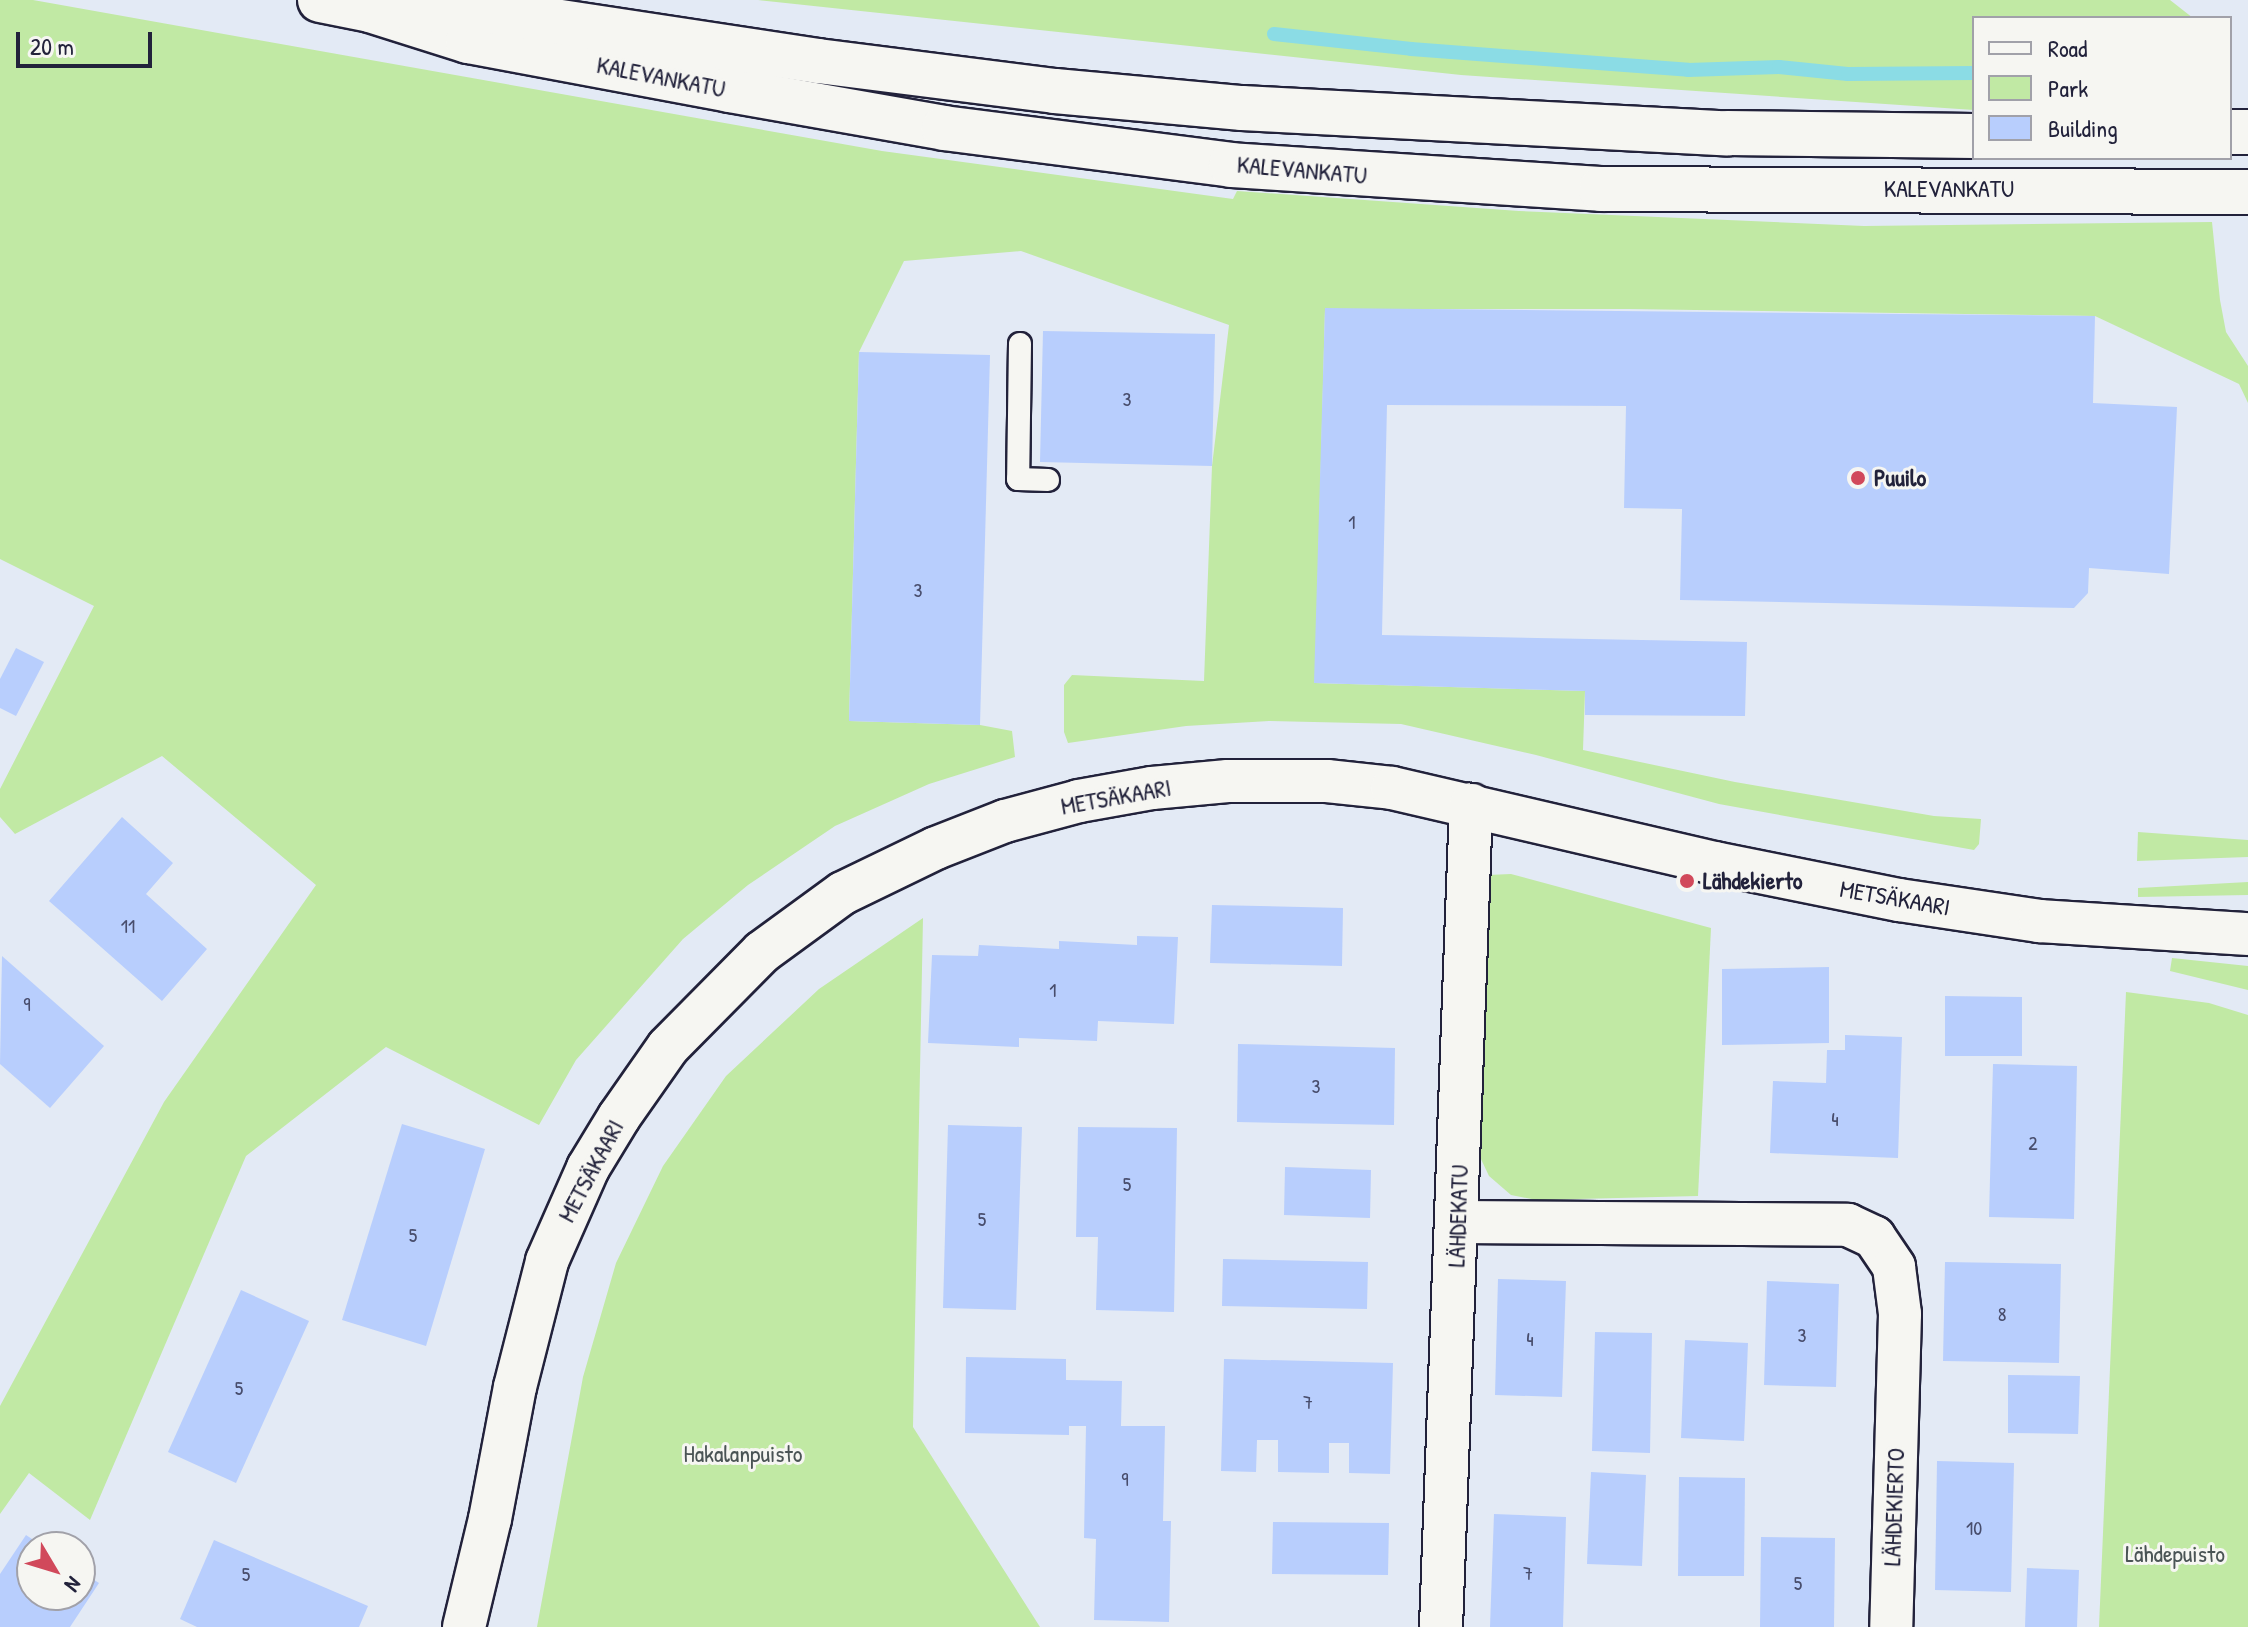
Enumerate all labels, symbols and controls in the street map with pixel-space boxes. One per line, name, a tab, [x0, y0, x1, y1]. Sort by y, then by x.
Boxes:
scale bar	[20, 16, 156, 66]
legend	[1972, 16, 2232, 160]
text: 20 m	[30, 30, 74, 62]
text: Road	[2048, 32, 2087, 64]
street label: KALEVANKATU	[594, 50, 728, 104]
text: Park	[2048, 72, 2088, 104]
text: Building	[2048, 112, 2118, 144]
street label: KALEVANKATU	[1236, 150, 1368, 190]
street label: KALEVANKATU	[1884, 175, 2014, 203]
house number: 3	[1123, 386, 1131, 410]
place label: Puuilo	[1874, 464, 1926, 492]
marker: Puuilo	[1849, 469, 1867, 487]
house number: 1	[1348, 509, 1356, 533]
house number: 3	[914, 577, 922, 601]
street label: METSÄKAARI	[1059, 773, 1173, 821]
place label: Lähdekierto	[1703, 867, 1802, 895]
marker: Lähdekierto	[1678, 872, 1696, 890]
street label: METSÄKAARI	[1838, 874, 1952, 922]
house number: 11	[121, 913, 135, 937]
house number: 1	[1049, 977, 1057, 1001]
house number: 9	[23, 991, 31, 1015]
house number: 3	[1312, 1073, 1320, 1097]
house number: 4	[1831, 1106, 1839, 1130]
street label: METSÄKAARI	[552, 1115, 630, 1227]
house number: 2	[2028, 1130, 2038, 1154]
street label: LÄHDEKATU	[1442, 1164, 1474, 1268]
house number: 5	[1123, 1171, 1131, 1195]
house number: 5	[978, 1206, 986, 1230]
house number: 5	[409, 1222, 417, 1246]
house number: 8	[1998, 1301, 2006, 1325]
house number: 3	[1798, 1322, 1806, 1346]
house number: 4	[1526, 1326, 1534, 1350]
house number: 5	[235, 1375, 243, 1399]
house number: 7	[1303, 1389, 1313, 1413]
park label: Hakalanpuisto	[683, 1440, 803, 1468]
street label: LÄHDEKIERTO	[1878, 1447, 1910, 1567]
house number: 9	[1121, 1466, 1129, 1490]
house number: 10	[1966, 1515, 1982, 1539]
north arrow	[16, 1531, 96, 1611]
park label: Lähdepuisto	[2125, 1540, 2225, 1568]
house number: 7	[1523, 1560, 1533, 1584]
house number: 5	[242, 1561, 250, 1585]
house number: 5	[1794, 1570, 1802, 1594]
text: N	[58, 1571, 89, 1598]

